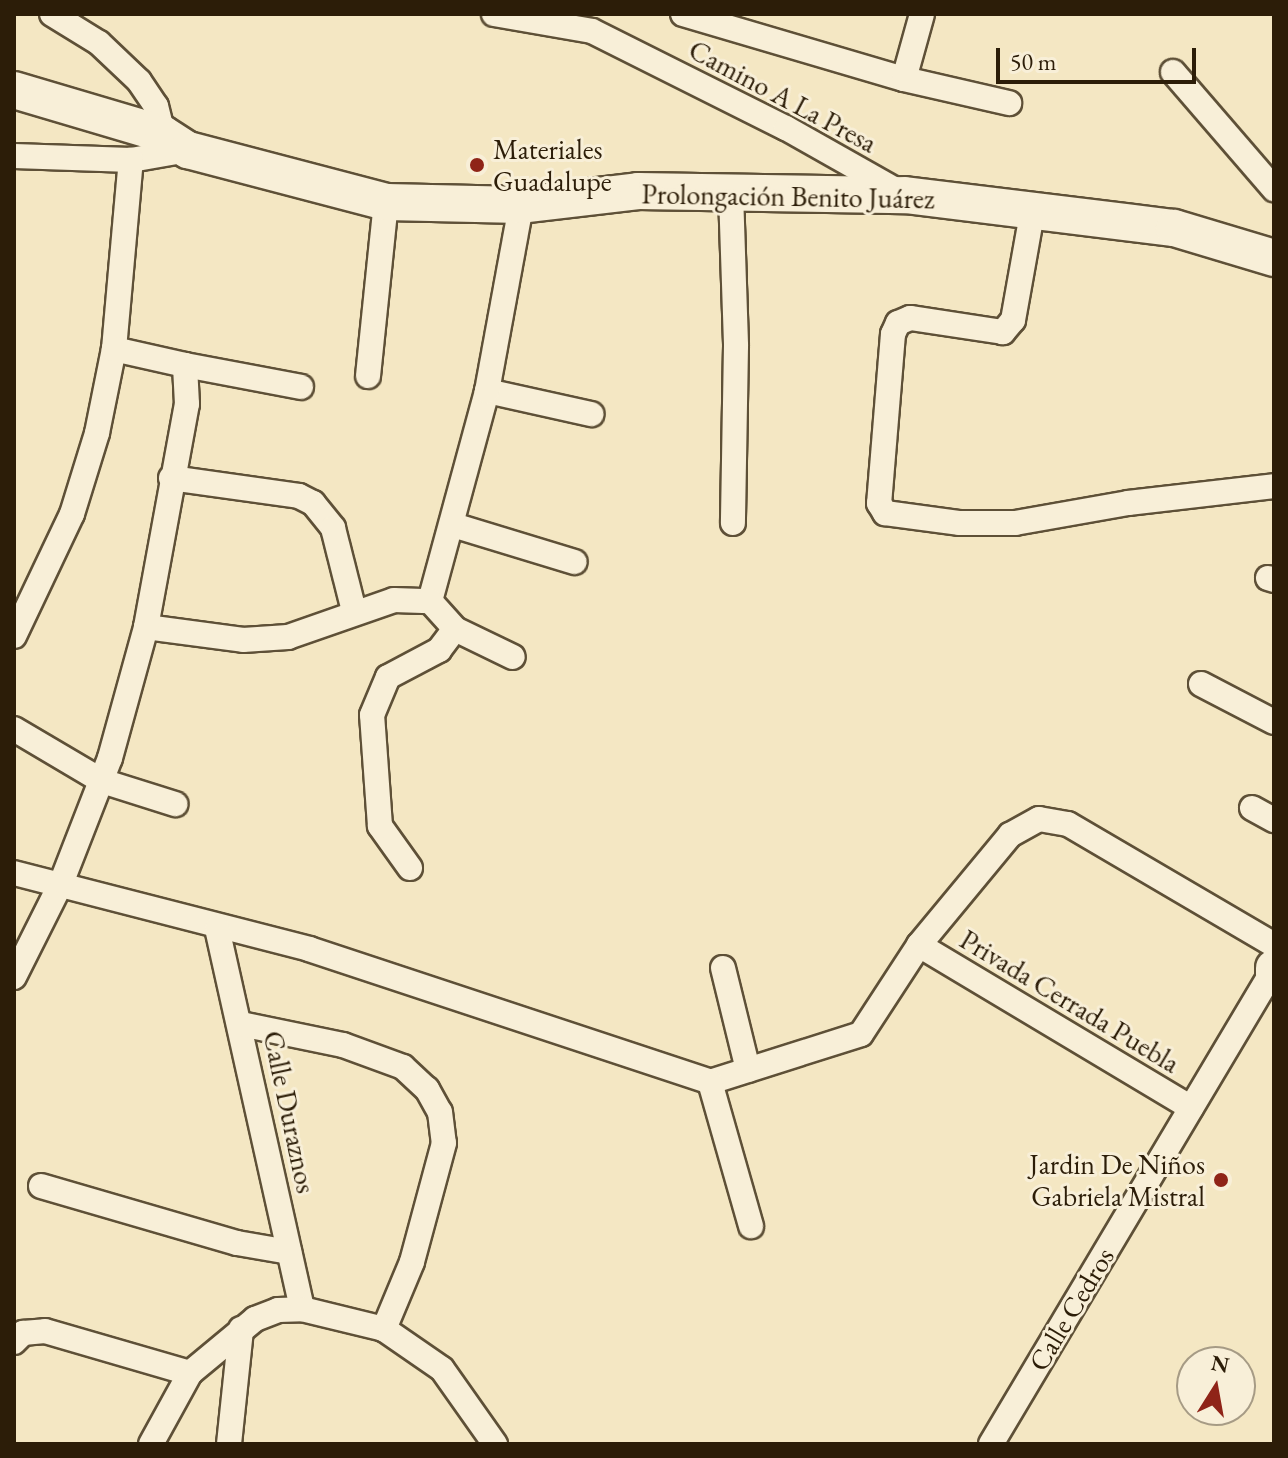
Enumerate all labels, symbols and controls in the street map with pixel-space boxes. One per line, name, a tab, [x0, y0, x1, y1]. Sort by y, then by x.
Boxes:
street label: Camino A La Presa	[683, 32, 883, 160]
scale bar	[1000, 32, 1200, 82]
text: 50 m	[1010, 46, 1057, 77]
place label: Materiales Guadalupe	[493, 132, 612, 198]
marker: Materiales Guadalupe	[468, 156, 486, 174]
street label: Prolongación Benito Juárez	[641, 177, 935, 215]
street label: Privada Cerrada Puebla	[954, 922, 1186, 1080]
street label: Calle Duraznos	[256, 1028, 324, 1196]
place label: Jardin De Niños Gabriela Mistral	[1029, 1147, 1205, 1213]
marker: Jardin De Niños Gabriela Mistral	[1212, 1171, 1230, 1189]
street label: Calle Cedros	[1021, 1241, 1121, 1377]
north arrow	[1176, 1346, 1256, 1426]
text: N	[1209, 1348, 1232, 1380]

